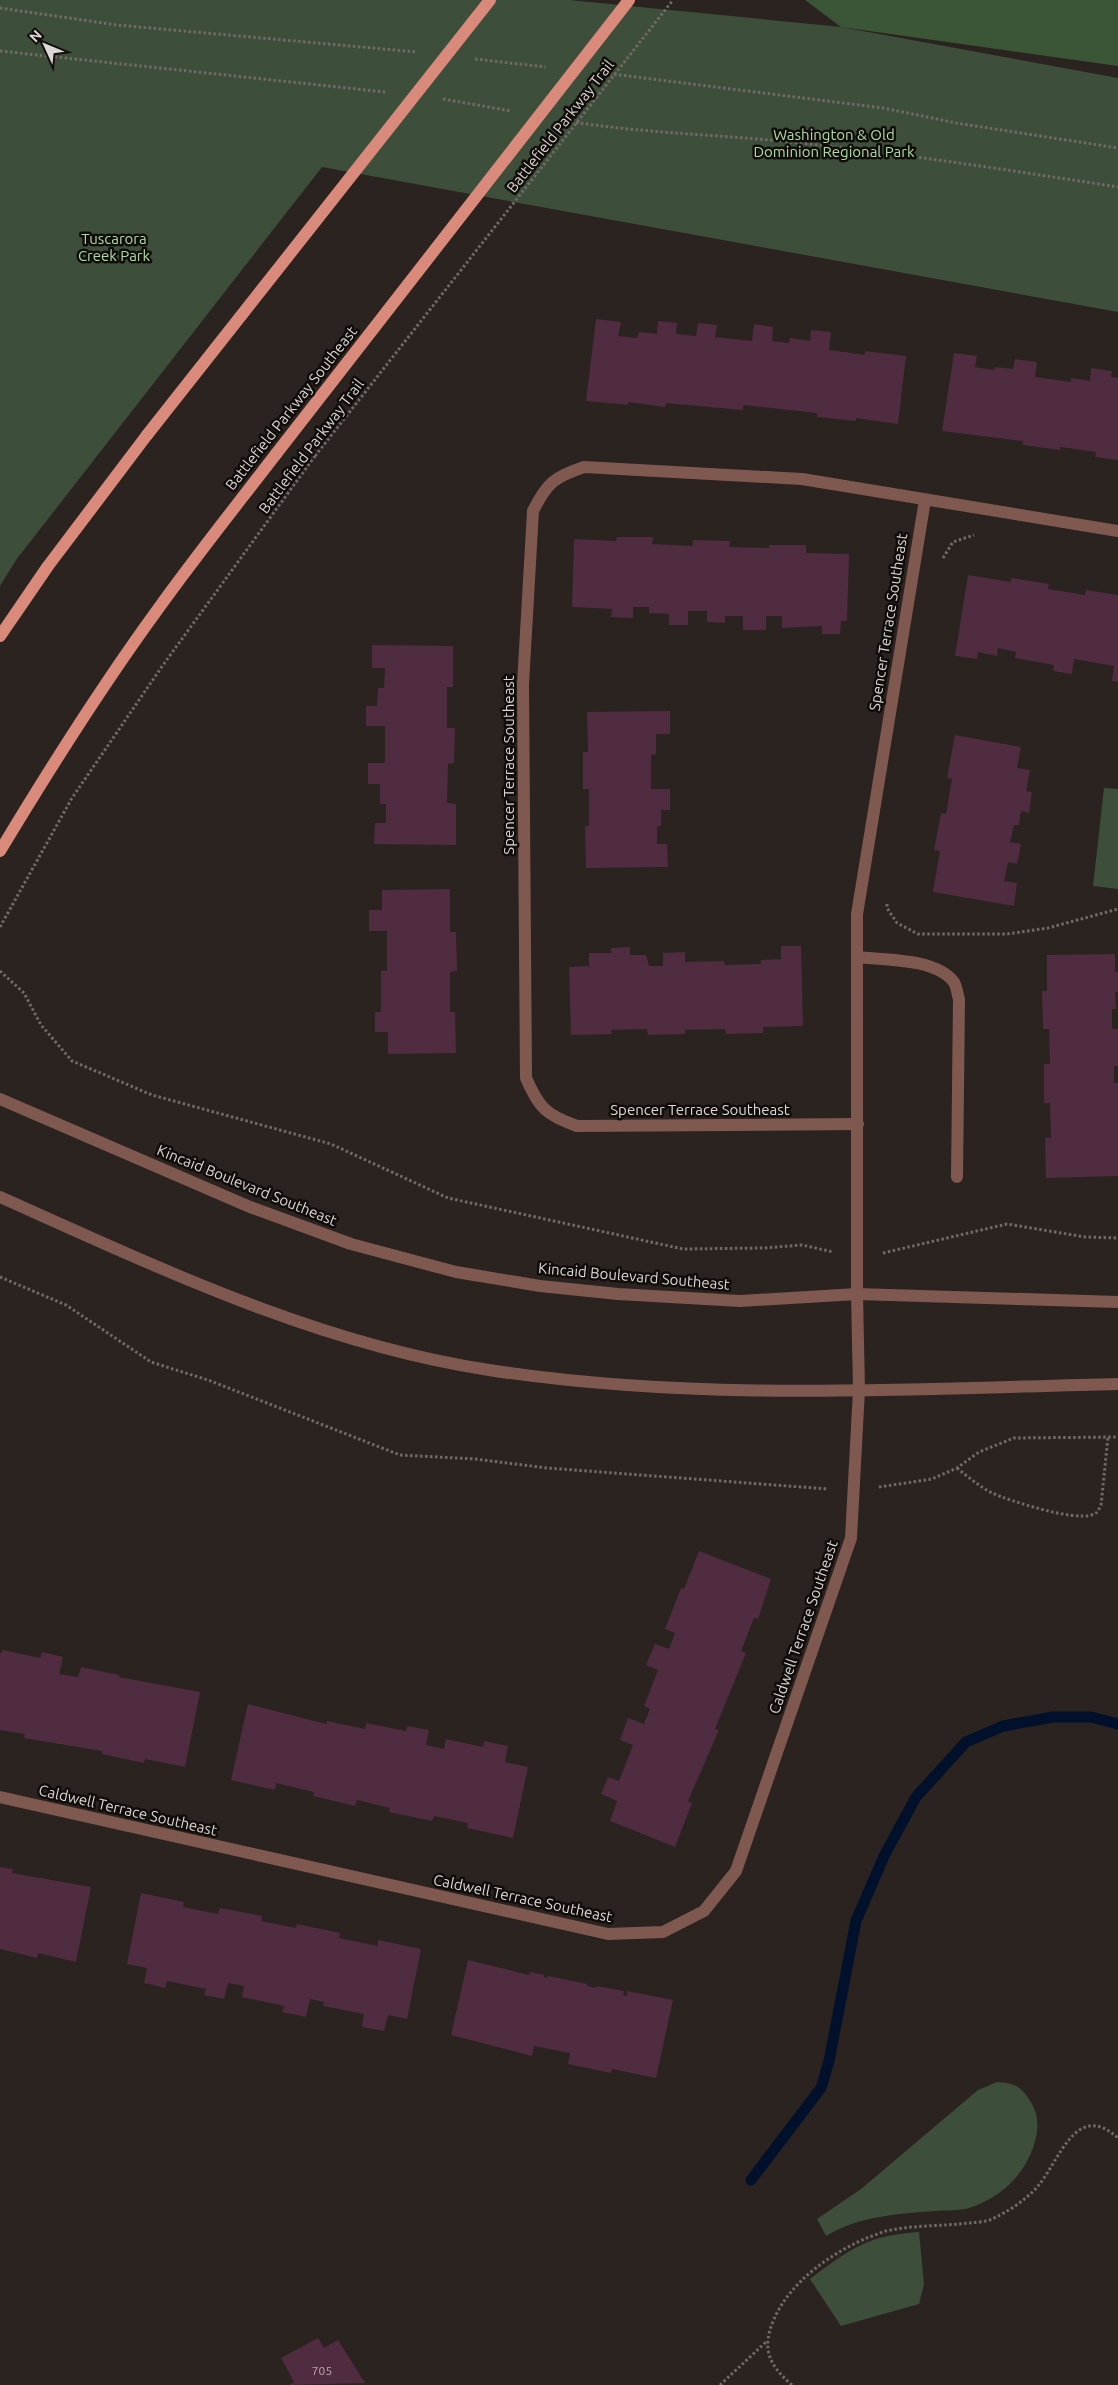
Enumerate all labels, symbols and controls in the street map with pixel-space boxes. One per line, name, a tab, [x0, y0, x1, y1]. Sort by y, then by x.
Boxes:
north arrow	[20, 20, 70, 70]
text: N	[26, 27, 45, 45]
street label: Battlefield Parkway Trail	[503, 56, 617, 196]
park label: Washington & Old Dominion Regional Park	[753, 126, 915, 160]
park label: Tuscarora Creek Park	[78, 230, 151, 264]
street label: Battlefield Parkway Southeast	[222, 323, 360, 493]
street label: Battlefield Parkway Trail	[255, 375, 367, 516]
street label: Spencer Terrace Southeast	[866, 532, 910, 712]
street label: Spencer Terrace Southeast	[500, 675, 517, 855]
street label: Spencer Terrace Southeast	[610, 1101, 790, 1118]
street label: Kincaid Boulevard Southeast	[155, 1141, 339, 1229]
street label: Kincaid Boulevard Southeast	[538, 1259, 731, 1293]
street label: Caldwell Terrace Southeast	[765, 1538, 841, 1716]
street label: Caldwell Terrace Southeast	[37, 1781, 219, 1839]
street label: Caldwell Terrace Southeast	[432, 1871, 614, 1925]
house number: 705	[312, 2364, 332, 2377]

